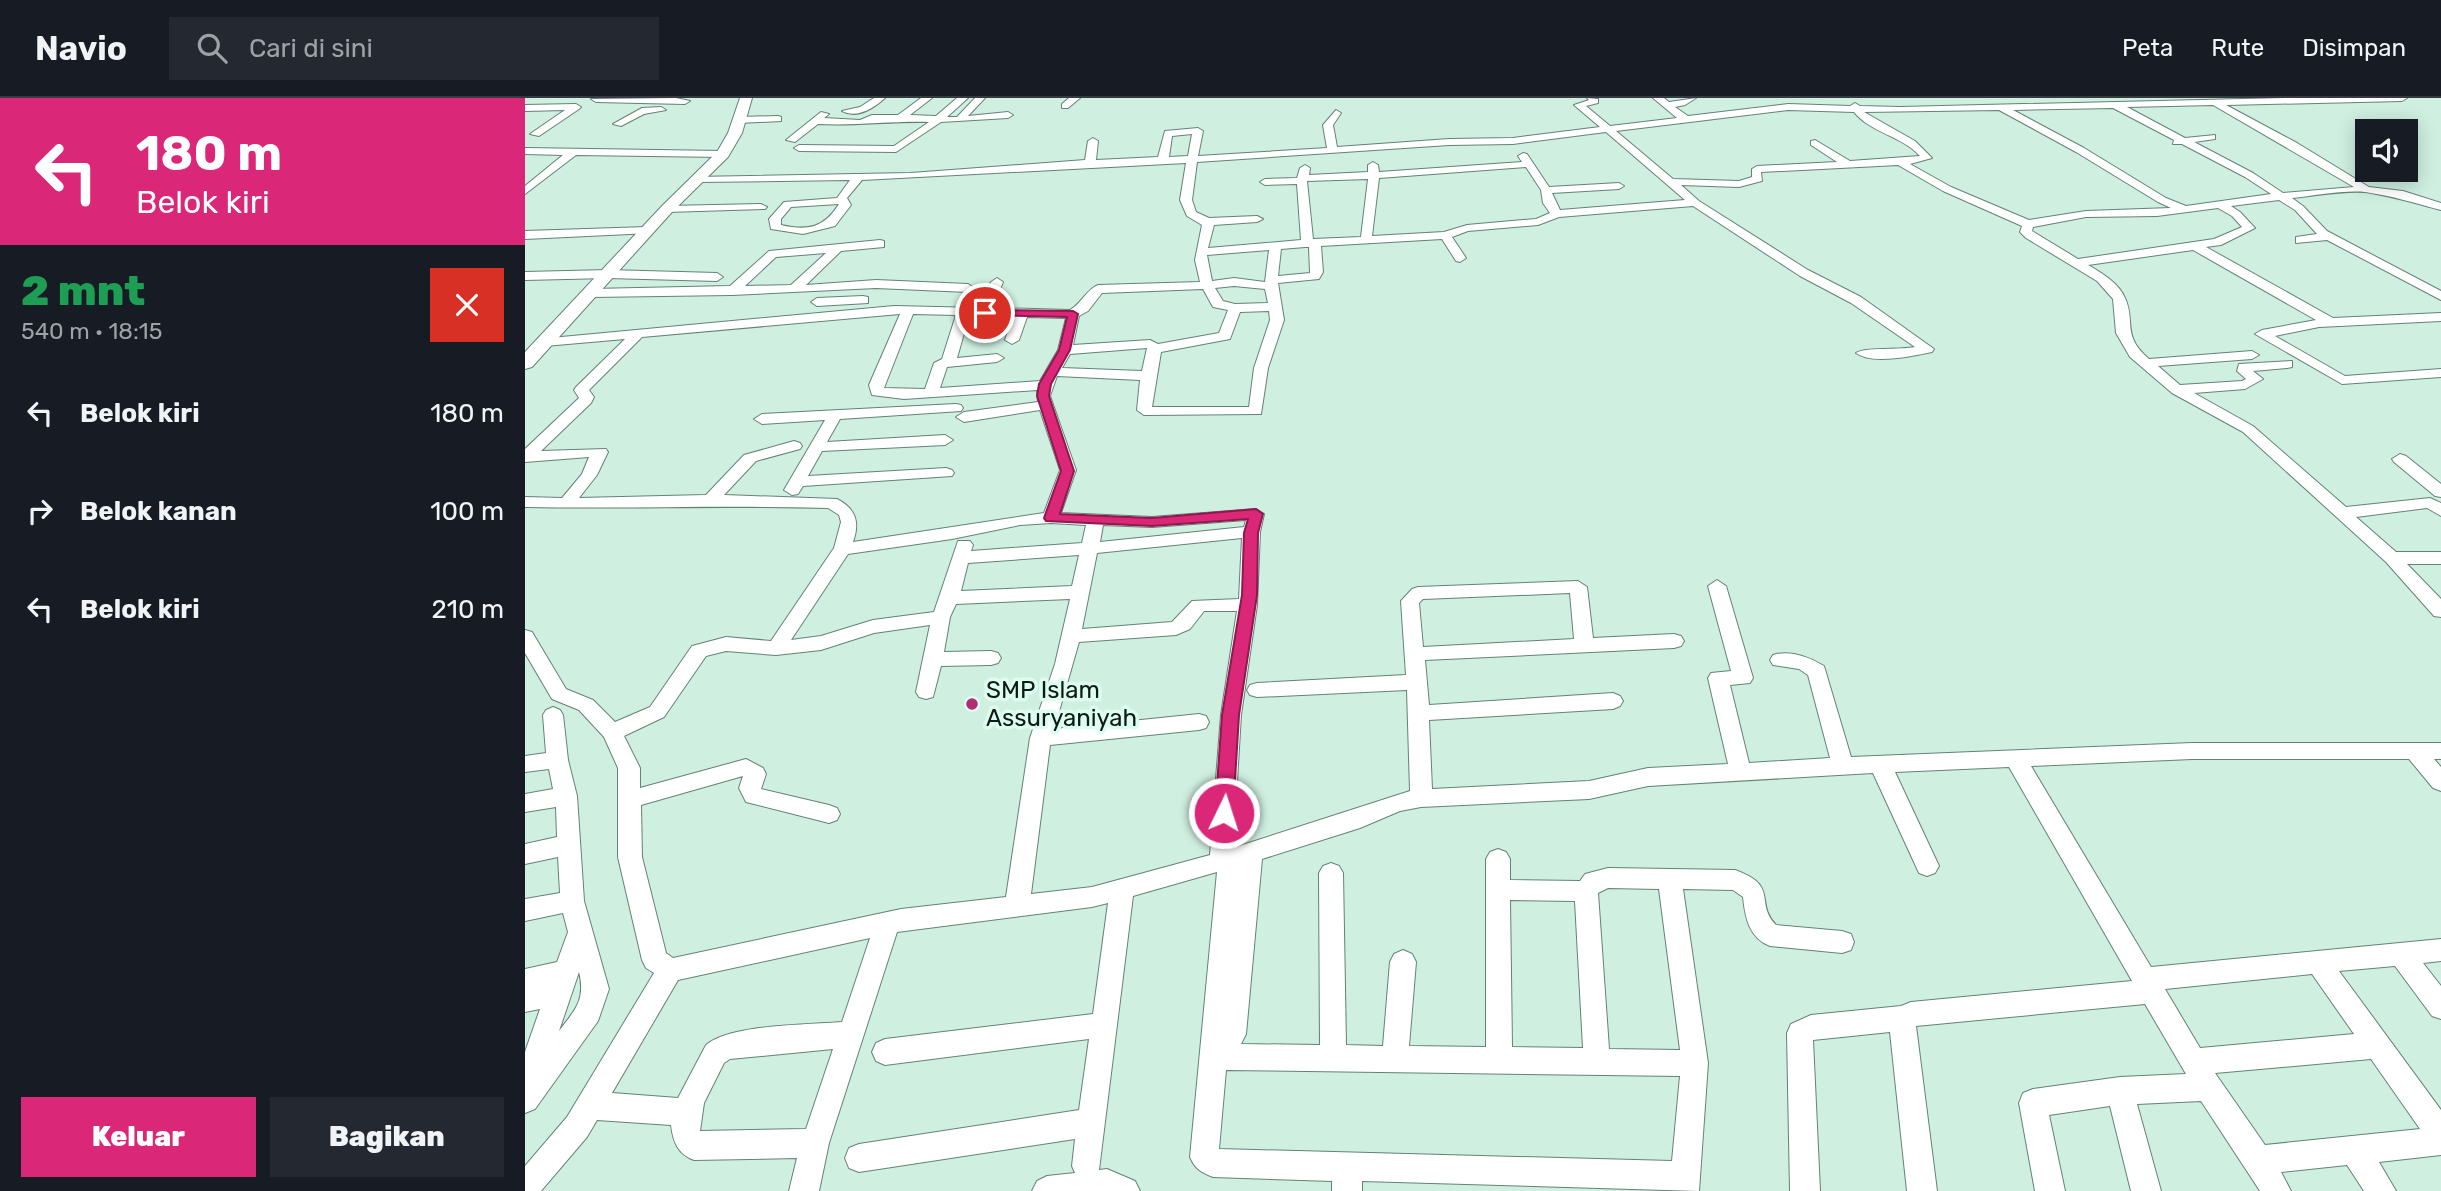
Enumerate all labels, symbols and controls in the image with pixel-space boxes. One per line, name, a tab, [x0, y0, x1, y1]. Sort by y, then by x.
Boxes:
search box	[169, 17, 659, 80]
text: Navio	[35, 29, 127, 68]
icon: search	[193, 29, 231, 67]
text: Cari di sini	[249, 33, 373, 64]
text: Peta	[2122, 34, 2173, 62]
text: Rute	[2211, 34, 2264, 62]
text: Disimpan	[2302, 34, 2406, 62]
map controls	[2355, 119, 2418, 182]
button: sound	[2355, 119, 2418, 182]
text: 180 m	[136, 124, 282, 182]
icon: left	[21, 126, 112, 217]
text: Belok kiri	[136, 183, 270, 221]
text: 2 mnt	[21, 266, 145, 316]
button: close	[430, 268, 504, 342]
pin	[955, 283, 1015, 343]
icon: arrive	[966, 294, 1004, 332]
text: 540 m · 18:15	[21, 317, 162, 345]
icon: left	[21, 394, 59, 432]
text: Belok kiri	[80, 398, 200, 429]
text: 180 m	[430, 398, 504, 429]
icon: right	[21, 492, 59, 530]
text: Belok kanan	[80, 496, 237, 527]
text: 100 m	[430, 496, 504, 527]
icon: left	[21, 590, 59, 628]
text: Belok kiri	[80, 594, 200, 625]
text: 210 m	[432, 594, 504, 625]
place label: SMP Islam Assuryaniyah	[986, 676, 1137, 732]
marker: SMP Islam Assuryaniyah	[964, 696, 980, 712]
position arrow	[1187, 776, 1261, 850]
button: Keluar	[21, 1097, 256, 1177]
button: Bagikan	[270, 1097, 504, 1177]

